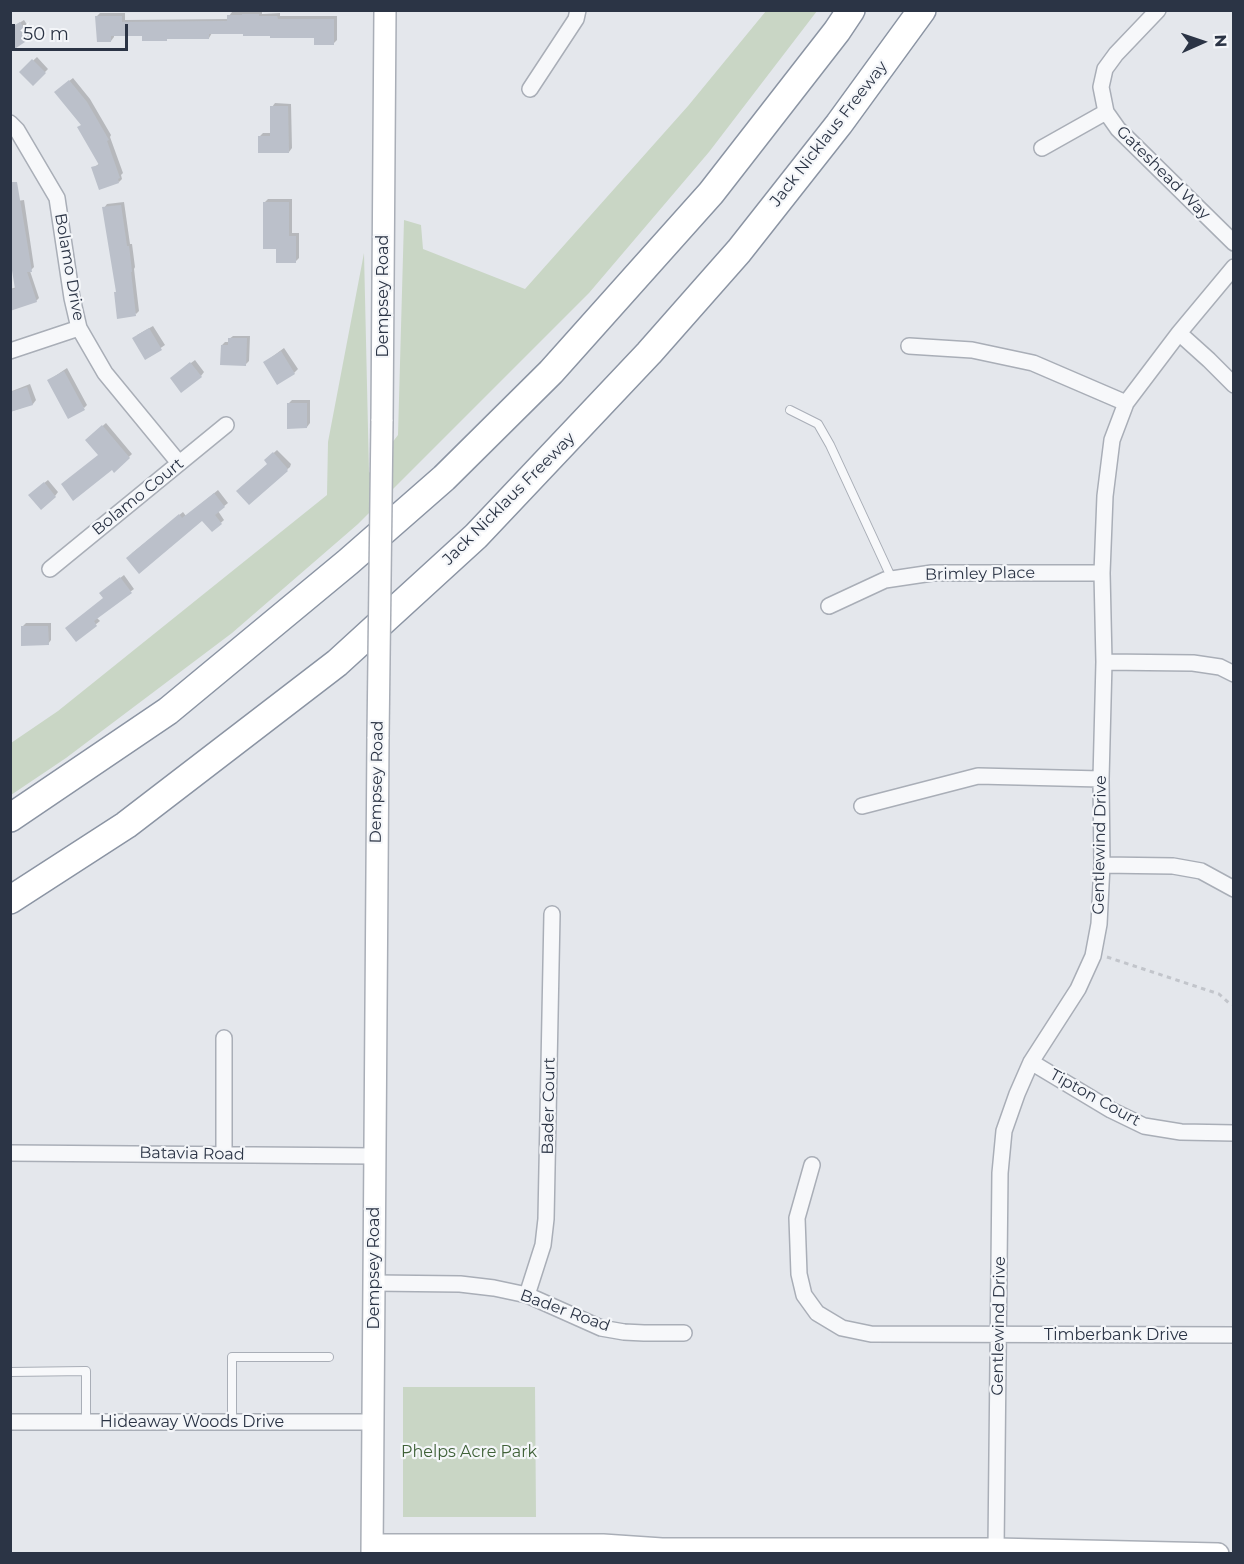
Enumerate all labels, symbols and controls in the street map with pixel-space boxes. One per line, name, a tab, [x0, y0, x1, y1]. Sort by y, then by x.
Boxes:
scale bar	[15, 12, 130, 50]
north arrow	[1172, 12, 1232, 72]
text: 50 m	[23, 23, 69, 45]
text: N	[1211, 34, 1230, 48]
street label: Jack Nicklaus Freeway	[766, 57, 892, 211]
street label: Gateshead Way	[1112, 122, 1214, 224]
street label: Bolamo Drive	[50, 212, 88, 322]
street label: Dempsey Road	[373, 235, 393, 357]
street label: Jack Nicklaus Freeway	[439, 429, 579, 569]
street label: Bolamo Court	[88, 454, 188, 540]
street label: Brimley Place	[925, 563, 1035, 585]
street label: Dempsey Road	[366, 720, 388, 844]
street label: Gentlewind Drive	[1089, 775, 1111, 915]
street label: Bader Court	[539, 1057, 559, 1155]
street label: Tipton Court	[1046, 1065, 1144, 1131]
street label: Batavia Road	[139, 1143, 245, 1165]
street label: Dempsey Road	[364, 1207, 384, 1329]
street label: Gentlewind Drive	[988, 1256, 1010, 1396]
street label: Bader Road	[517, 1286, 613, 1336]
street label: Timberbank Drive	[1044, 1325, 1188, 1345]
street label: Hideaway Woods Drive	[100, 1412, 284, 1432]
park label: Phelps Acre Park	[401, 1442, 537, 1462]

